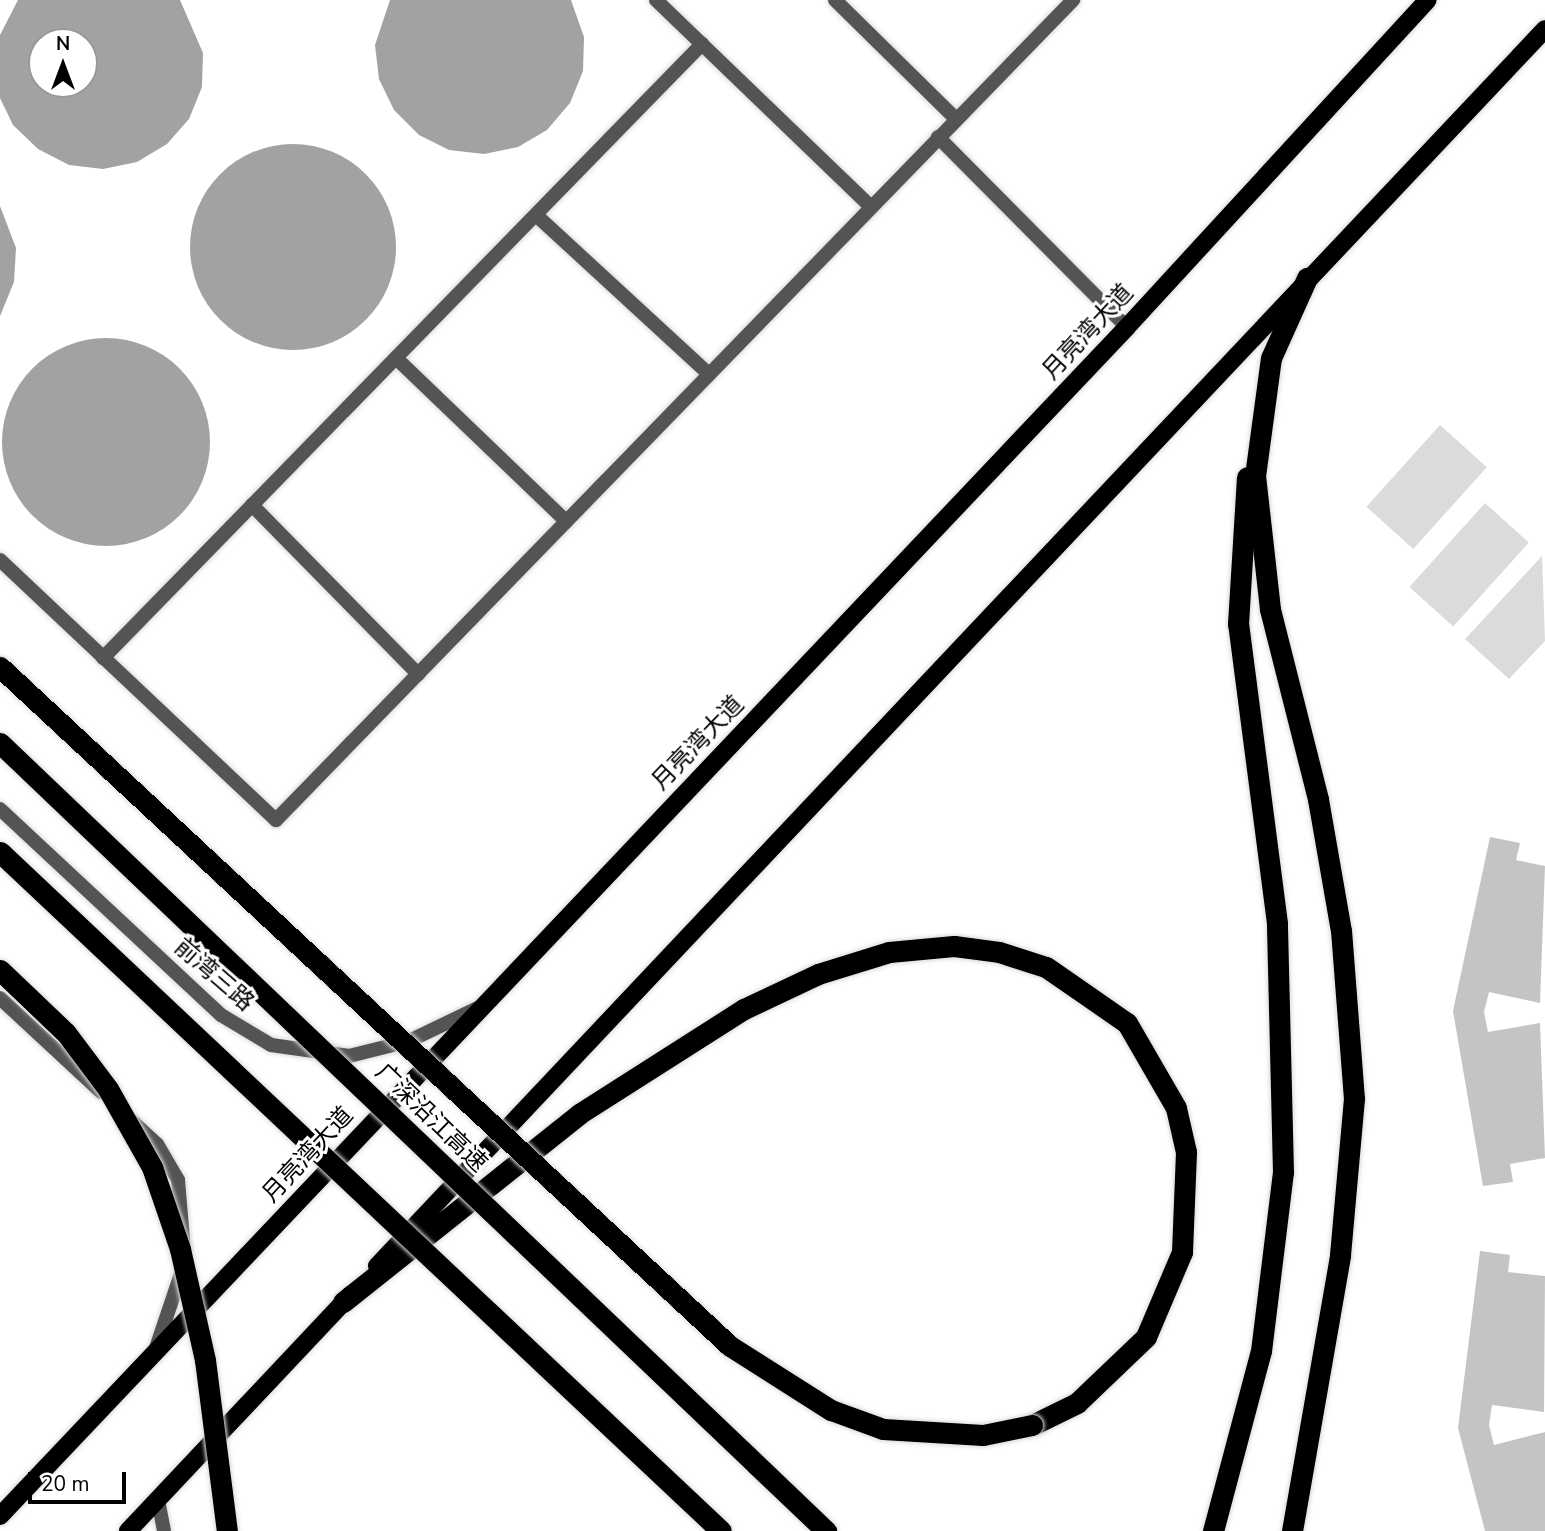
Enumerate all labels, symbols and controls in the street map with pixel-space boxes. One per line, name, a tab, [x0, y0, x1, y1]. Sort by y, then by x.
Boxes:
north arrow	[28, 28, 98, 98]
text: N	[56, 31, 70, 57]
street label: 月亮湾大道	[1037, 278, 1139, 386]
street label: 月亮湾大道	[646, 690, 750, 796]
street label: 前湾三路	[168, 933, 260, 1017]
street label: 广深沿江高速	[369, 1058, 493, 1178]
street label: 月亮湾大道	[257, 1101, 359, 1209]
scale bar	[32, 1458, 130, 1502]
text: 20 m	[41, 1470, 90, 1498]

